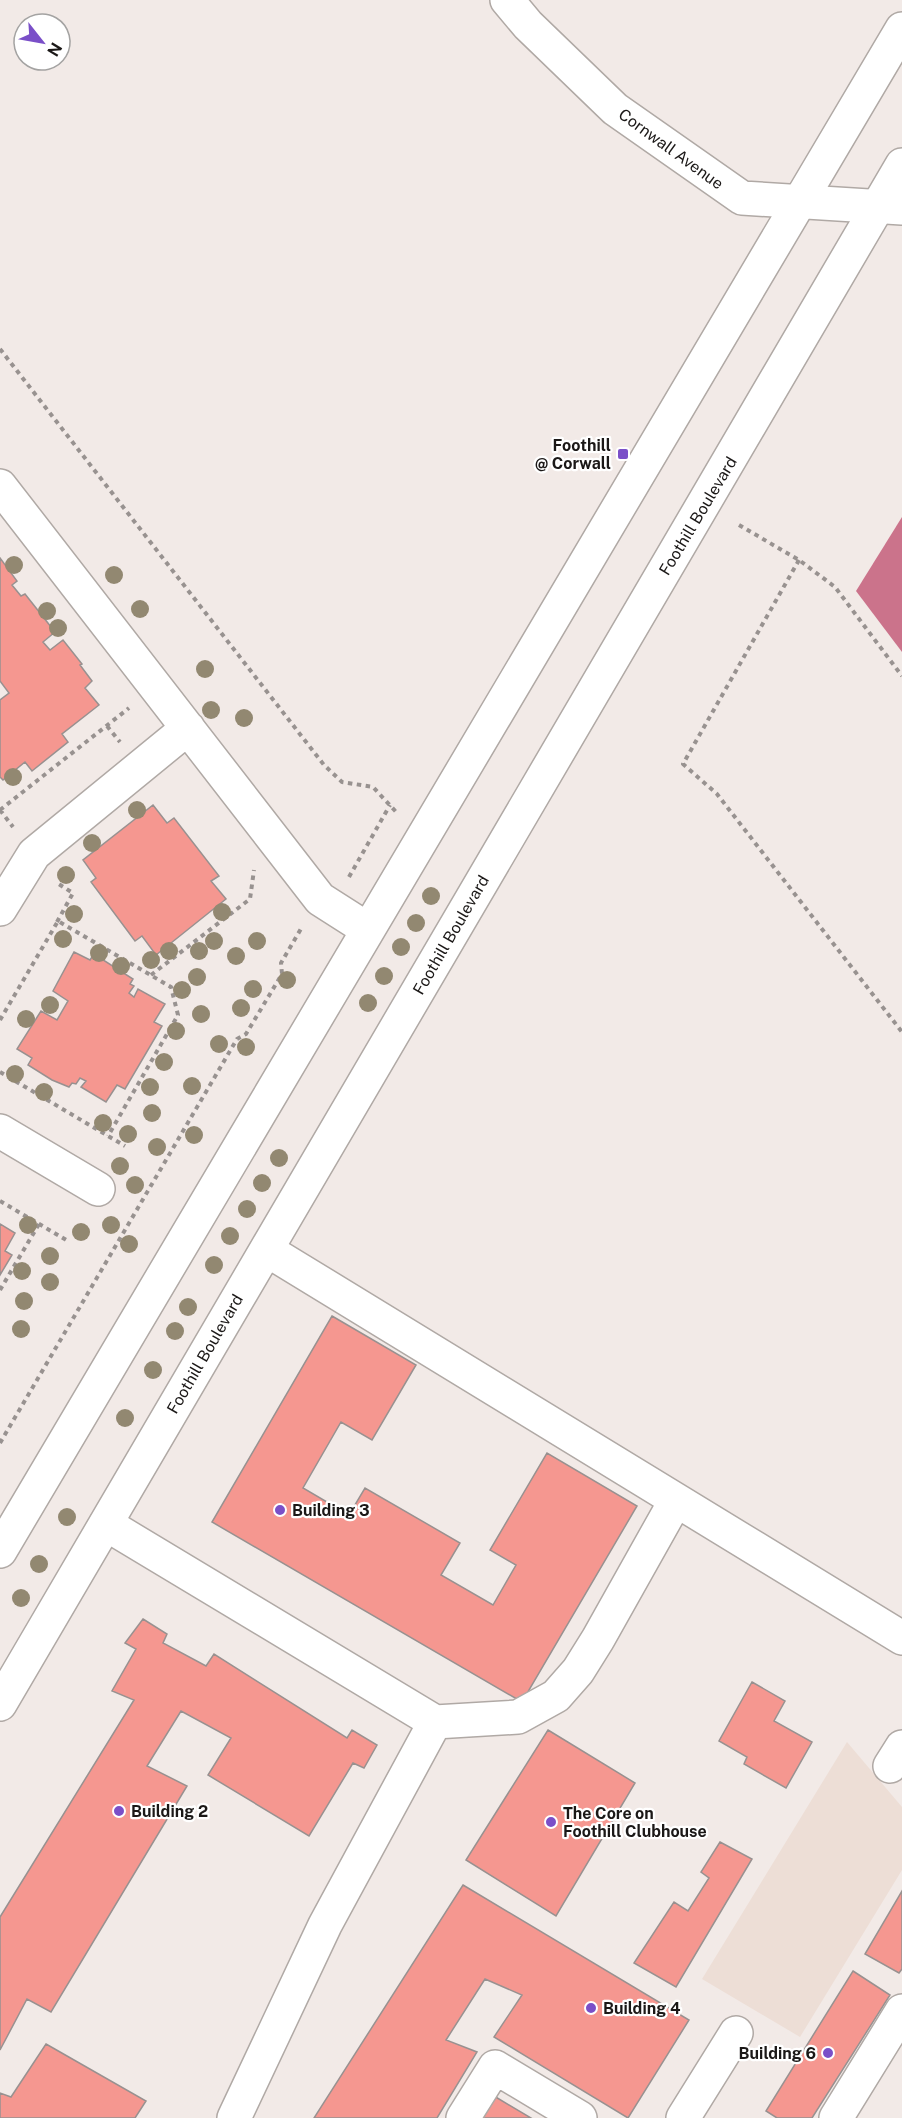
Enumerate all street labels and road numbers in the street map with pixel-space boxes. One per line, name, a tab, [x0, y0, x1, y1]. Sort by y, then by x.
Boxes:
street label: Cornwall Avenue	[615, 105, 727, 193]
street label: Foothill Boulevard	[655, 453, 741, 579]
street label: Foothill Boulevard	[409, 872, 493, 998]
street label: Foothill Boulevard	[163, 1291, 247, 1417]

